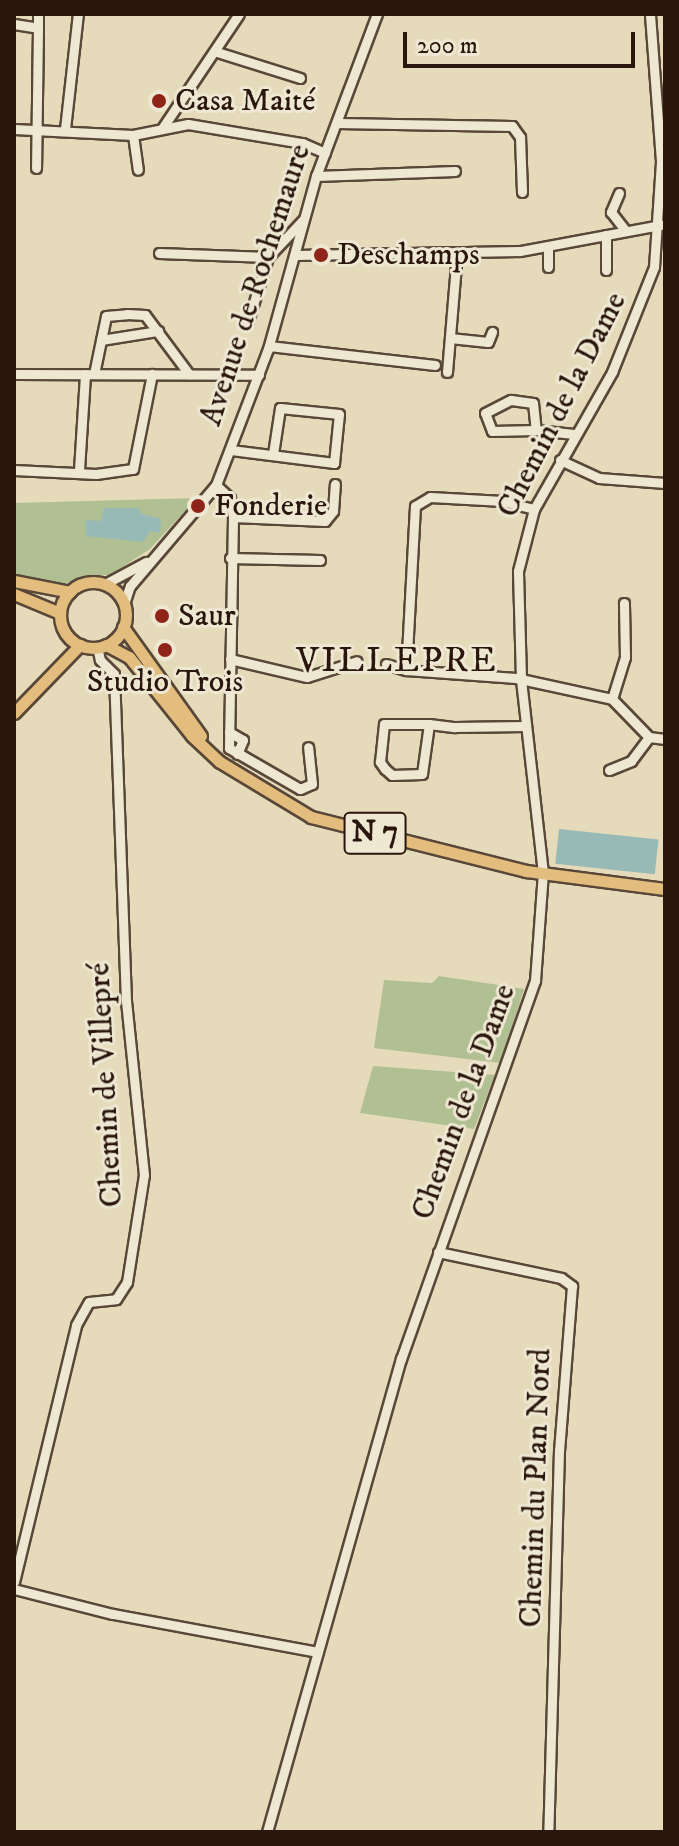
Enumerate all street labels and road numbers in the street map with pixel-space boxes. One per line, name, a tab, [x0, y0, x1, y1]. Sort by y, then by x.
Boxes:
street label: Avenue de Rochemaure	[192, 139, 320, 431]
street label: Chemin de la Dame	[489, 286, 635, 524]
road number: N 7	[343, 807, 407, 859]
street label: Chemin de Villepré	[80, 962, 132, 1208]
street label: Chemin de la Dame	[404, 979, 524, 1225]
street label: Chemin du Plan Nord	[512, 1348, 560, 1628]

